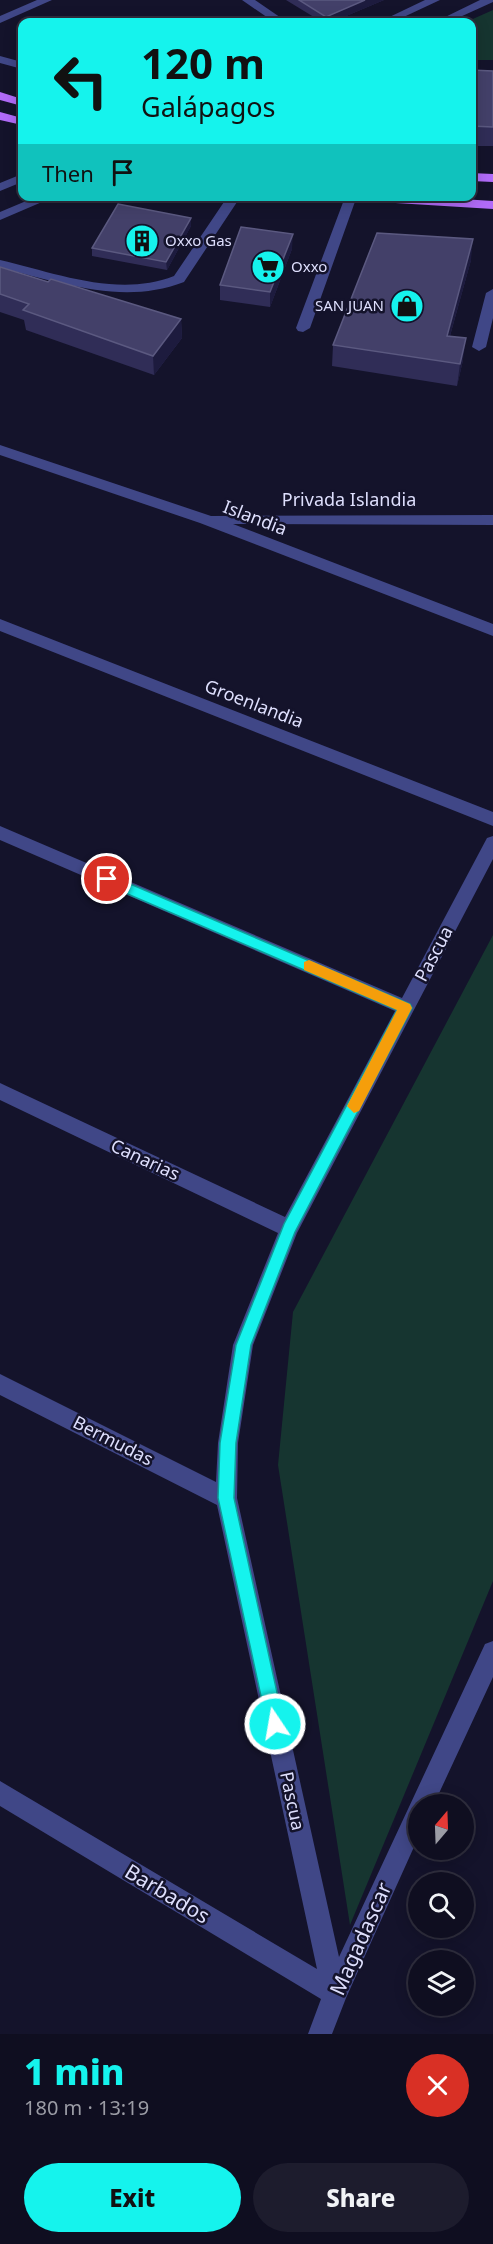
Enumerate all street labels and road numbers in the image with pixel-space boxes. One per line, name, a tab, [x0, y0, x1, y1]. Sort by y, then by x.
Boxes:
street label: Privada Islandia	[282, 487, 416, 511]
street label: Islandia	[220, 494, 291, 540]
street label: Groenlandia	[201, 673, 307, 733]
street label: Pascua	[409, 922, 458, 985]
street label: Canarias	[107, 1133, 184, 1186]
street label: Bermudas	[69, 1410, 158, 1471]
street label: Pascua	[275, 1769, 311, 1832]
street label: Barbados	[120, 1857, 215, 1929]
street label: Magadascar	[323, 1877, 398, 1999]

